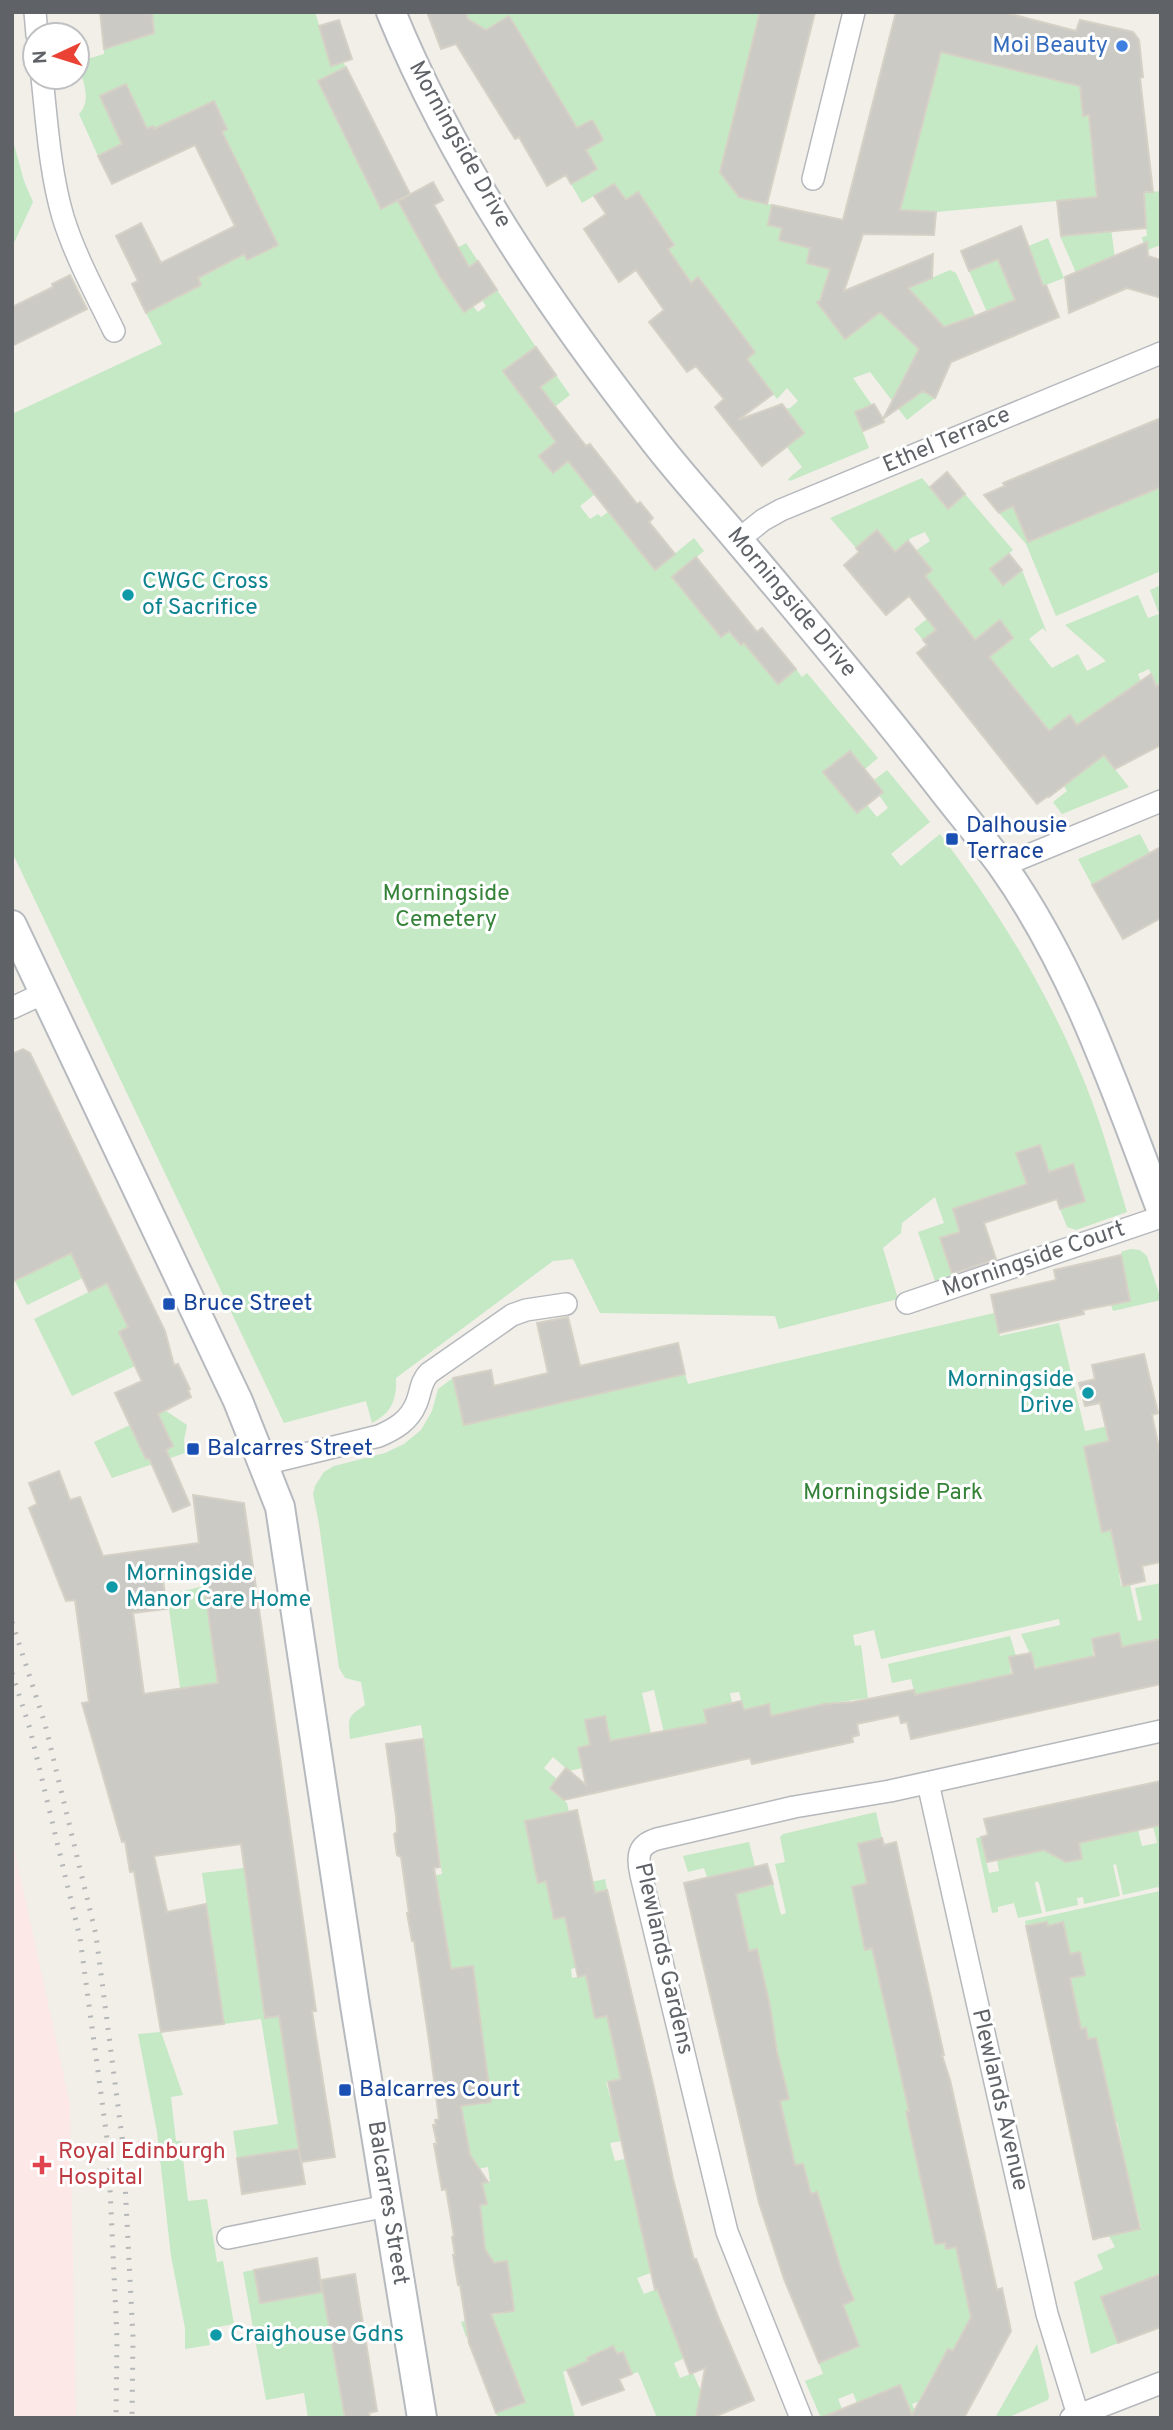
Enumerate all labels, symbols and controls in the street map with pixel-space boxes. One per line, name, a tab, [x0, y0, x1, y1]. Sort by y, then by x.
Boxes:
north arrow	[21, 21, 91, 91]
place label: Moi Beauty	[992, 32, 1108, 61]
marker: Moi Beauty	[1114, 38, 1130, 54]
text: N	[29, 49, 53, 65]
street label: Morningside Drive	[401, 56, 517, 234]
street label: Ethel Terrace	[879, 401, 1015, 481]
street label: Morningside Drive	[720, 522, 862, 684]
place label: CWGC Cross of Sacrifice	[142, 568, 269, 623]
marker: CWGC Cross of Sacrifice	[120, 587, 136, 603]
place label: Dalhousie Terrace	[966, 812, 1067, 867]
marker: Dalhousie Terrace	[944, 831, 960, 847]
park label: Morningside Cemetery	[382, 880, 510, 935]
street label: Morningside Court	[939, 1215, 1129, 1305]
place label: Bruce Street	[183, 1290, 312, 1319]
marker: Bruce Street	[161, 1296, 177, 1312]
place label: Morningside Drive	[947, 1366, 1074, 1421]
marker: Morningside Drive	[1080, 1385, 1096, 1401]
place label: Balcarres Street	[207, 1435, 373, 1464]
marker: Balcarres Street	[185, 1441, 201, 1457]
park label: Morningside Park	[803, 1479, 983, 1508]
place label: Morningside Manor Care Home	[126, 1560, 311, 1615]
marker: Morningside Manor Care Home	[104, 1579, 120, 1595]
street label: Plewlands Gardens	[627, 1860, 699, 2058]
street label: Plewlands Avenue	[964, 2006, 1034, 2194]
place label: Balcarres Court	[359, 2076, 521, 2105]
marker: Balcarres Court	[337, 2082, 353, 2098]
street label: Balcarres Street	[360, 2119, 414, 2287]
place label: Royal Edinburgh Hospital	[58, 2138, 226, 2193]
marker: Royal Edinburgh Hospital	[32, 2155, 52, 2175]
place label: Craighouse Gdns	[230, 2321, 404, 2350]
marker: Craighouse Gdns	[208, 2327, 224, 2343]

